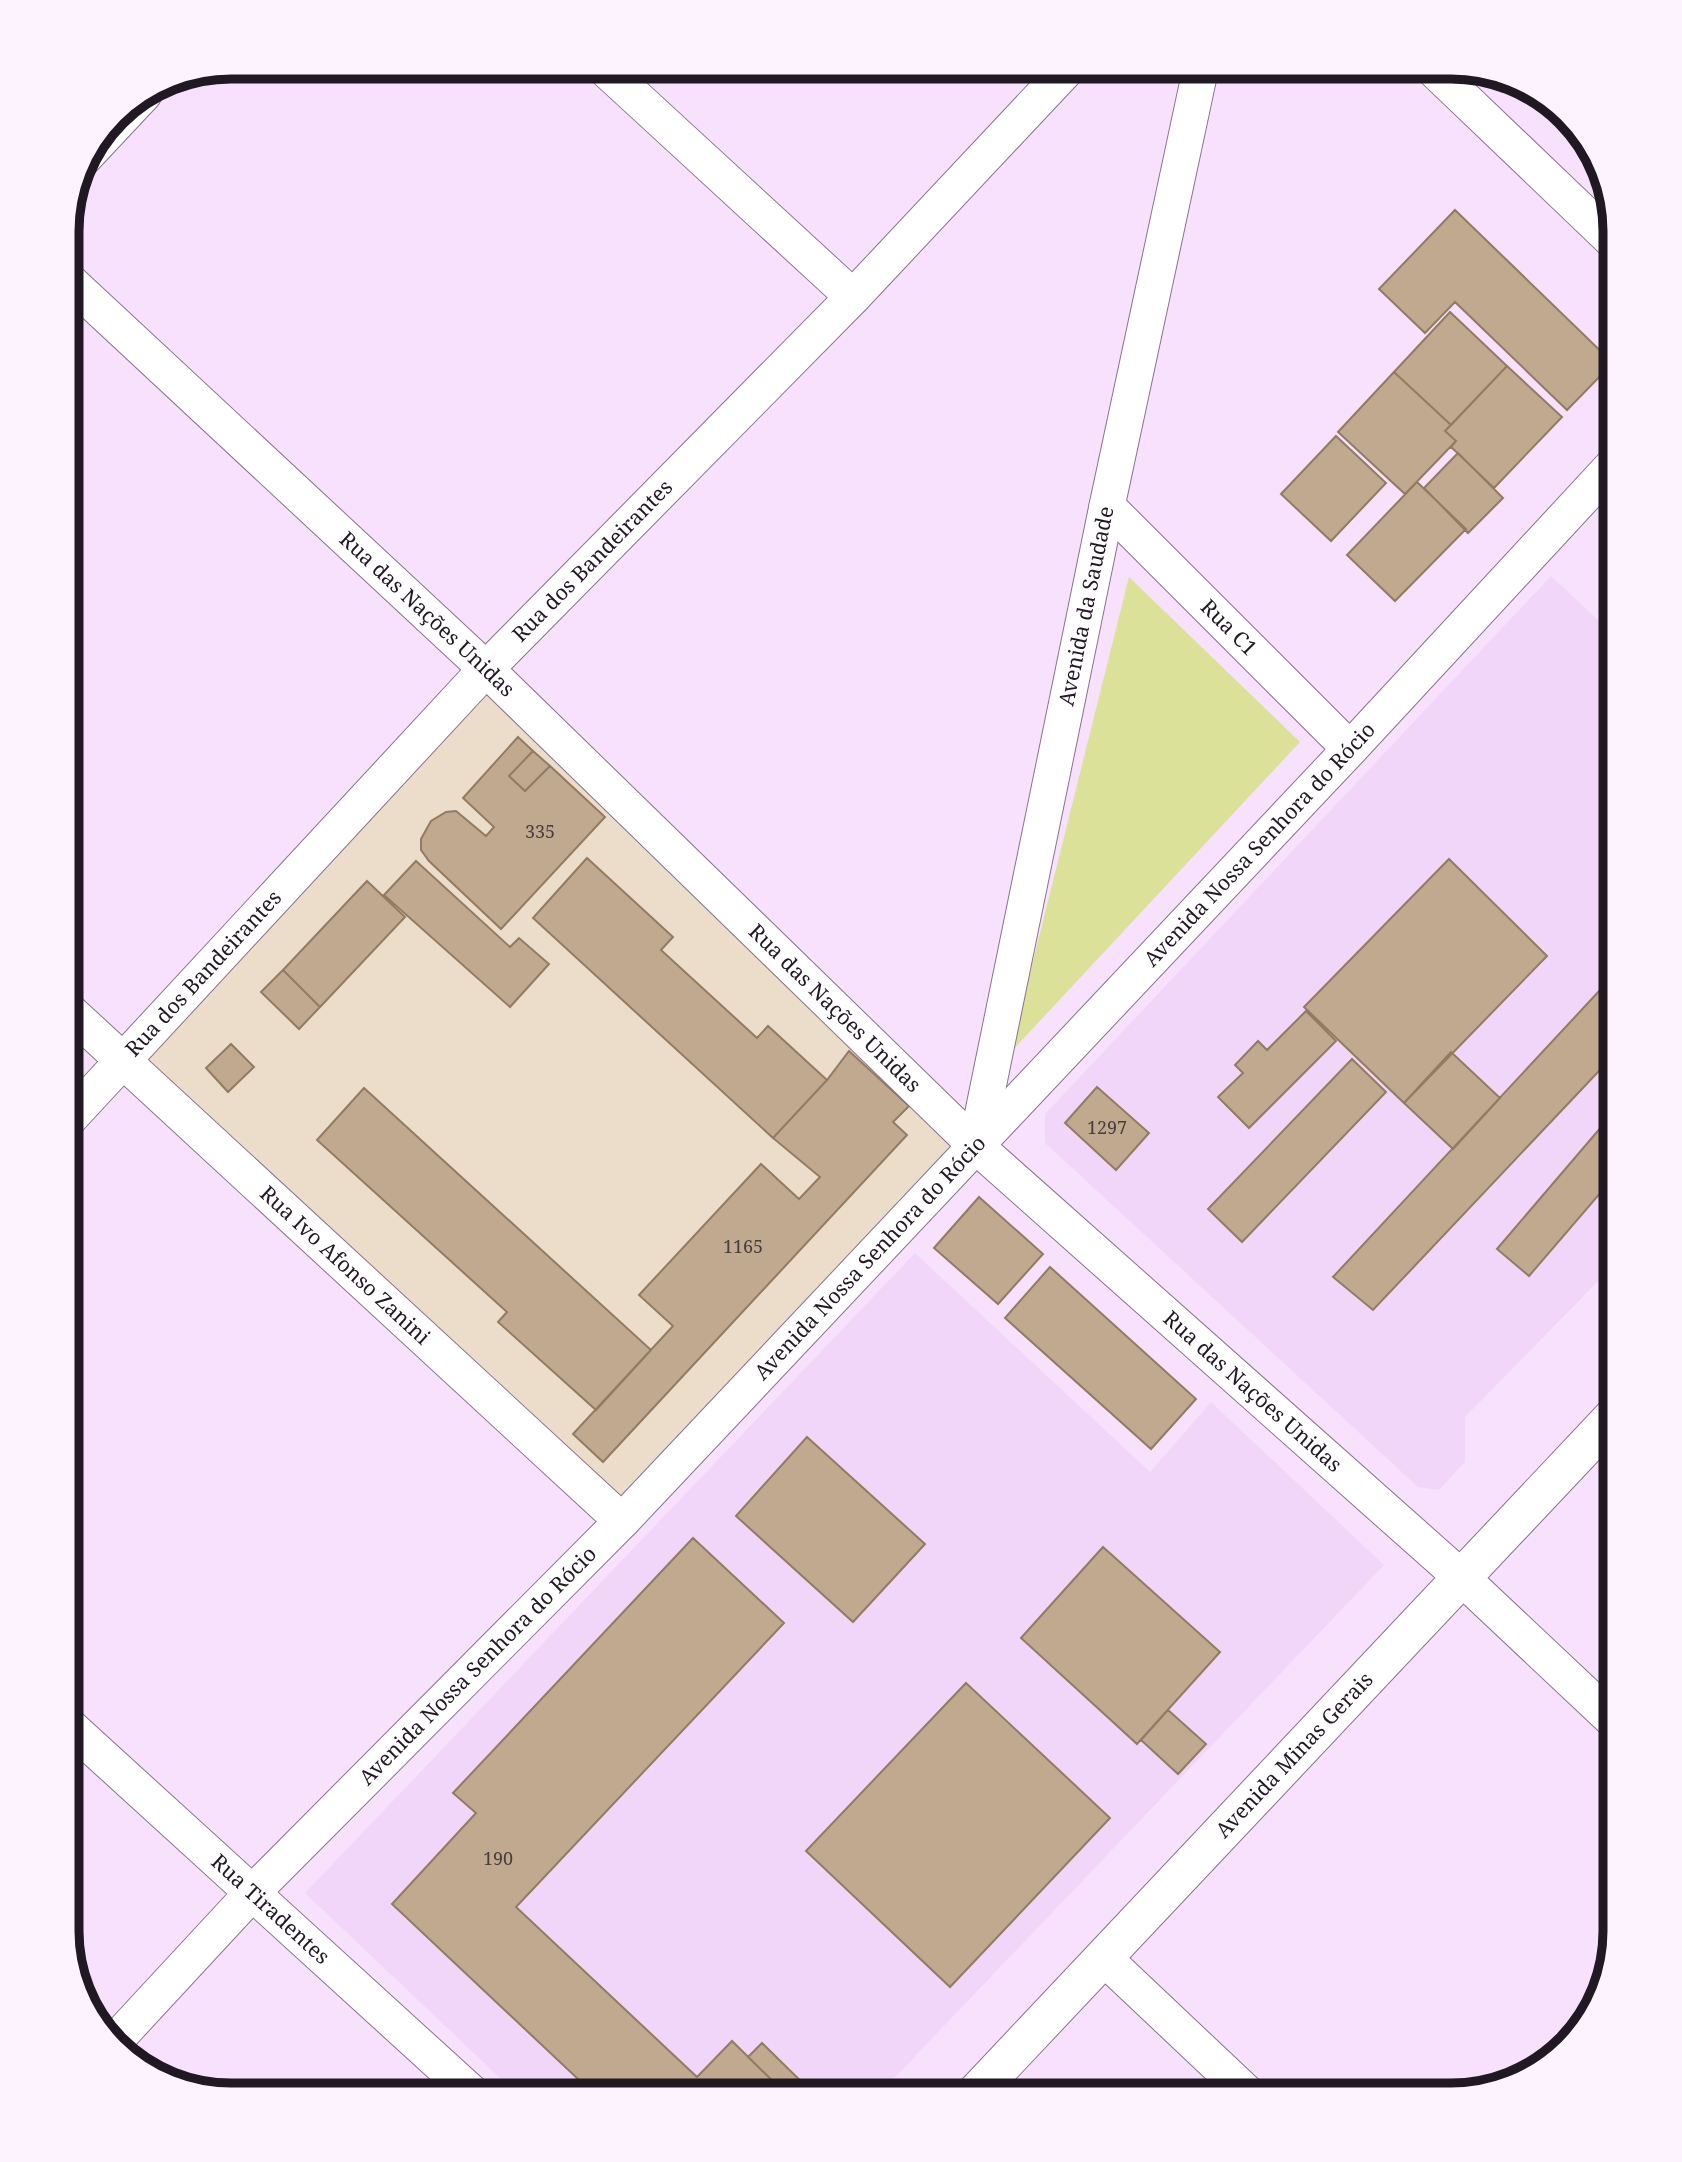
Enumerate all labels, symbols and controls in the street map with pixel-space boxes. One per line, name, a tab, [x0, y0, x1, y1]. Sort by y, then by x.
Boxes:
street label: Rua dos Bandeirantes	[505, 473, 678, 648]
street label: Avenida da Saudade	[1051, 504, 1120, 708]
street label: Rua das Nações Unidas	[334, 525, 521, 703]
street label: Rua C1	[1195, 593, 1264, 661]
street label: Avenida Nossa Senhora do Rócio	[1137, 716, 1381, 972]
house number: 335	[525, 819, 555, 843]
street label: Rua dos Bandeirantes	[119, 884, 287, 1062]
street label: Rua das Nações Unidas	[743, 917, 928, 1098]
house number: 1297	[1087, 1115, 1127, 1139]
street label: Avenida Nossa Senhora do Rócio	[747, 1129, 991, 1385]
street label: Rua Ivo Afonso Zanini	[254, 1179, 437, 1350]
house number: 1165	[723, 1234, 763, 1258]
street label: Rua das Nações Unidas	[1158, 1304, 1348, 1478]
street label: Avenida Nossa Senhora do Rócio	[352, 1540, 602, 1791]
street label: Avenida Minas Gerais	[1209, 1666, 1379, 1843]
house number: 190	[483, 1846, 513, 1870]
street label: Rua Tiradentes	[206, 1847, 336, 1970]

